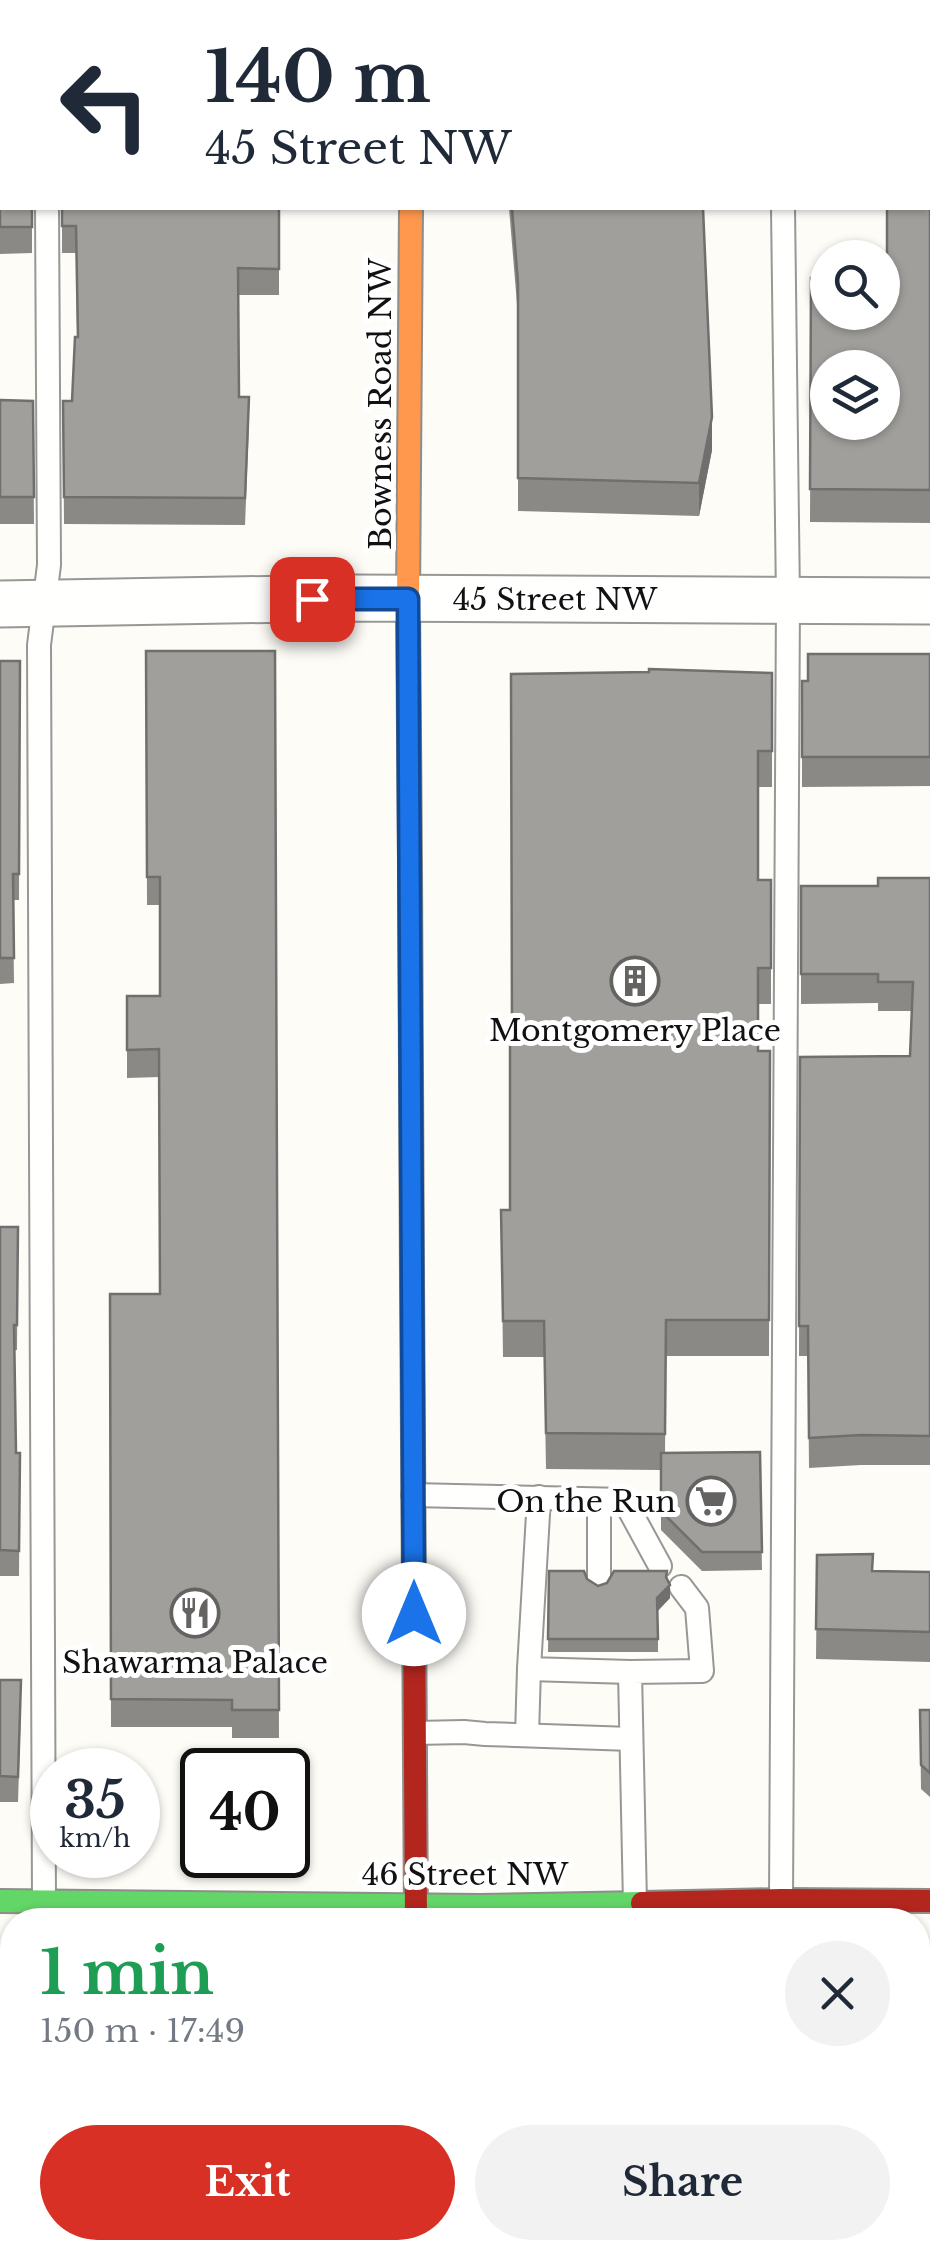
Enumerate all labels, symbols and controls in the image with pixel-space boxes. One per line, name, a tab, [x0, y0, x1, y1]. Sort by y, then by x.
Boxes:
text: 140 m	[205, 34, 431, 121]
icon: left	[40, 40, 170, 170]
text: 45 Street NW	[205, 120, 512, 176]
map controls	[810, 240, 900, 440]
button: search	[810, 240, 900, 330]
street label: Bowness Road NW	[362, 257, 399, 550]
button: layers	[810, 350, 900, 440]
pin	[270, 557, 355, 642]
icon: arrive	[285, 572, 340, 627]
street label: 45 Street NW	[453, 581, 658, 618]
building icon: Montgomery Place	[609, 955, 661, 1007]
place label: Montgomery Place	[489, 1012, 781, 1049]
supermarket icon: On the Run	[685, 1475, 737, 1527]
place label: On the Run	[496, 1483, 676, 1520]
position arrow	[362, 1562, 466, 1666]
restaurant icon: Shawarma Palace	[169, 1587, 221, 1639]
place label: Shawarma Palace	[62, 1644, 328, 1681]
speed limit sign: 40	[180, 1748, 310, 1878]
text: 35	[64, 1769, 126, 1832]
text: km/h	[60, 1823, 130, 1854]
street label: 46 Street NW	[362, 1856, 569, 1893]
text: 1 min	[40, 1936, 214, 2010]
button: close	[785, 1941, 890, 2046]
text: 150 m · 17:49	[40, 2011, 245, 2051]
button: Exit	[40, 2125, 455, 2240]
button: Share	[475, 2125, 890, 2240]

